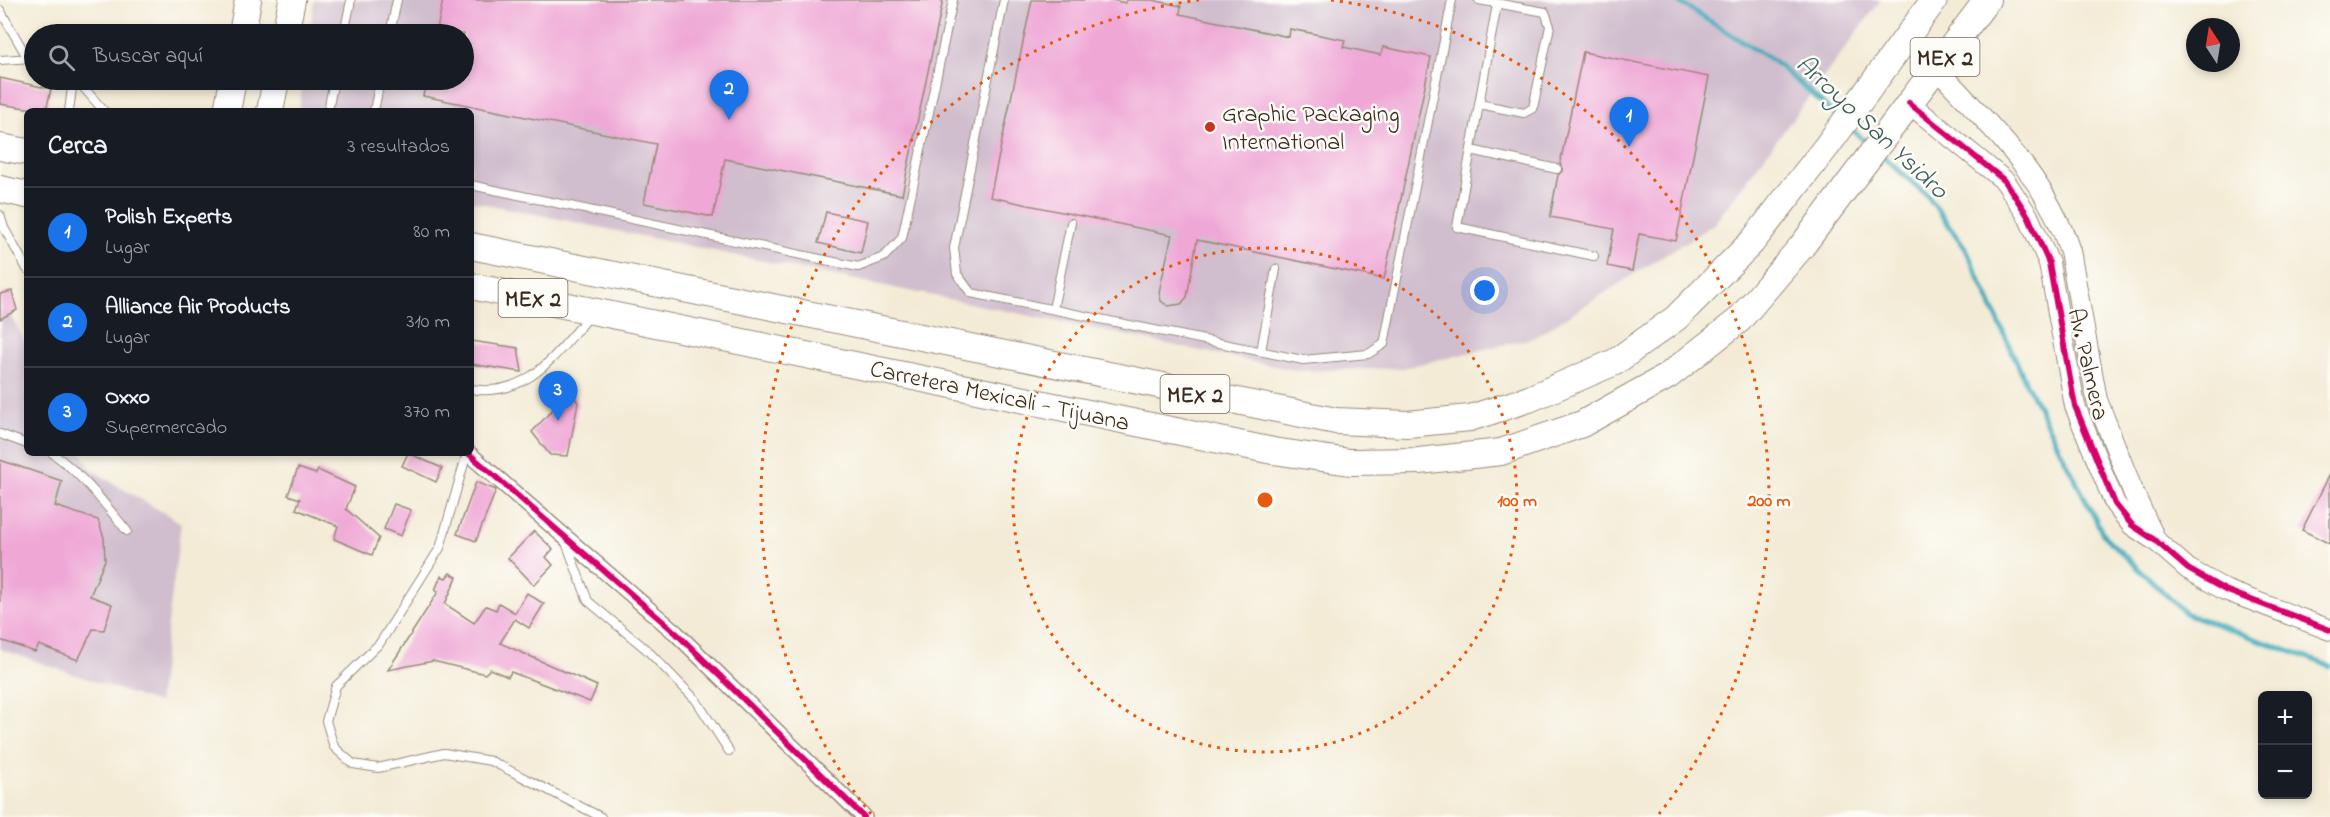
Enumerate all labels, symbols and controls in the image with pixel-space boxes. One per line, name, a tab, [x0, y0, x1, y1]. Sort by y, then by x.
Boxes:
north arrow	[2186, 18, 2240, 72]
search box	[24, 24, 474, 90]
road number: MEX 2	[1910, 38, 1980, 76]
icon: search	[45, 41, 78, 74]
text: Buscar aquí	[93, 41, 203, 73]
water label: Arroyo San Ysidro	[1786, 47, 1957, 210]
pin: 2	[710, 70, 748, 120]
place label: Graphic Packaging International	[1222, 98, 1399, 161]
pin: 1	[1610, 98, 1648, 147]
marker: Graphic Packaging International	[1203, 120, 1217, 134]
text: Cerca	[48, 128, 108, 166]
text: 3 resultados	[347, 133, 450, 162]
text: Polish Experts	[105, 202, 232, 234]
text: 1	[64, 218, 71, 247]
text: 80 m	[413, 218, 450, 247]
text: Lugar	[105, 234, 150, 263]
your location	[1470, 276, 1499, 305]
road number: MEX 2	[498, 279, 568, 317]
text: Alliance Air Products	[105, 292, 291, 324]
street label: Av. Palmera	[2057, 305, 2116, 424]
text: 2	[63, 308, 72, 337]
text: 310 m	[406, 308, 450, 337]
text: Lugar	[105, 324, 150, 353]
street label: Carretera Mexicali - Tijuana	[866, 353, 1133, 442]
pin: 3	[538, 372, 578, 421]
road number: MEX 2	[1160, 375, 1230, 413]
text: Oxxo	[105, 382, 150, 414]
text: 3	[63, 398, 72, 427]
text: 370 m	[404, 398, 450, 427]
text: Supermercado	[105, 414, 227, 443]
text: 100 m	[1497, 489, 1537, 515]
text: 200 m	[1747, 489, 1791, 515]
centre of rings	[1255, 490, 1275, 510]
map controls	[2258, 691, 2312, 799]
button: +	[2258, 691, 2312, 745]
button: −	[2258, 745, 2312, 799]

